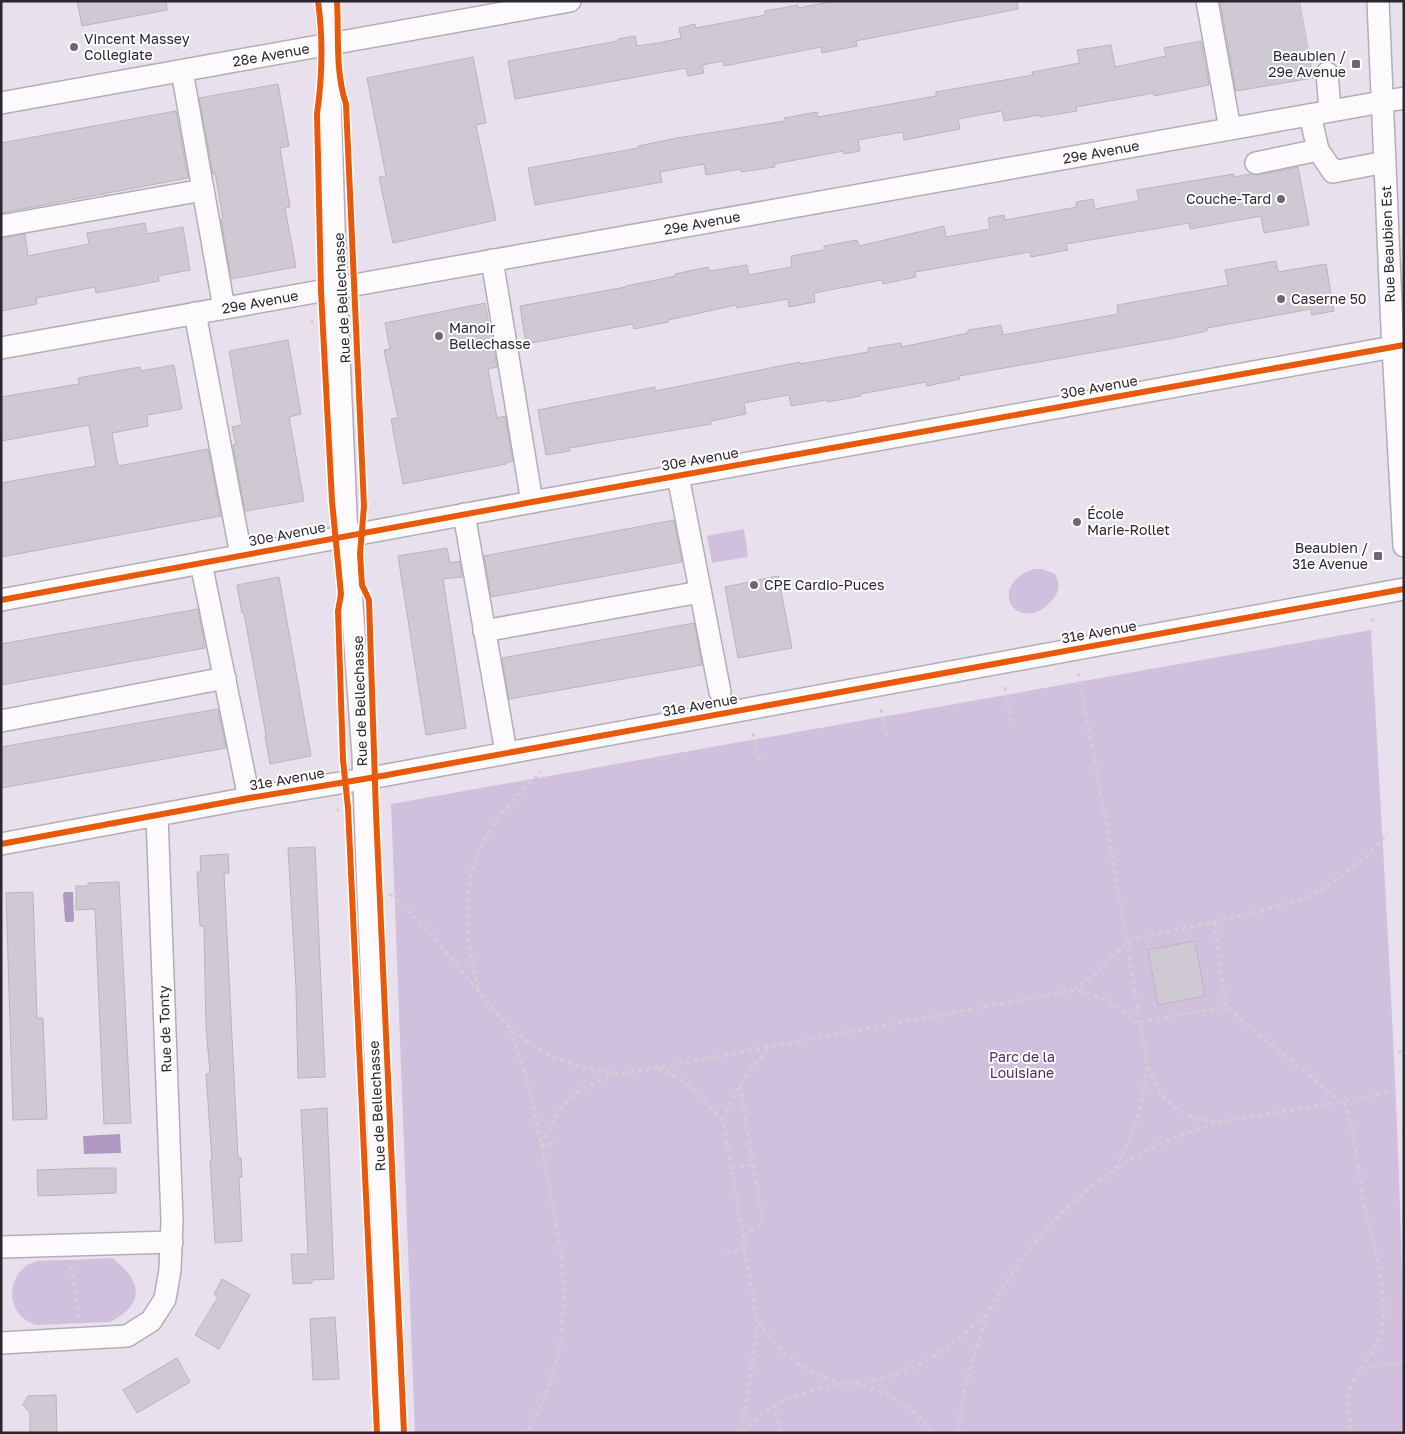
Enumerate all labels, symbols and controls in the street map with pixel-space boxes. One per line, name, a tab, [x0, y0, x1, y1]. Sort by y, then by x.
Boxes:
place label: Vincent Massey Collegiate	[84, 30, 190, 63]
street label: 28e Avenue	[231, 39, 311, 70]
marker: Vincent Massey Collegiate	[68, 41, 80, 53]
place label: Beaubien / 29e Avenue	[1268, 47, 1346, 80]
marker: Beaubien / 29e Avenue	[1350, 58, 1362, 70]
street label: 29e Avenue	[1061, 136, 1141, 167]
street label: Rue Beaubien Est	[1377, 185, 1398, 303]
place label: Couche-Tard	[1186, 190, 1271, 207]
marker: Couche-Tard	[1275, 193, 1287, 205]
street label: 29e Avenue	[662, 207, 742, 238]
street label: Rue de Bellechasse	[330, 232, 353, 364]
street label: 29e Avenue	[220, 286, 300, 317]
place label: Caserne 50	[1291, 290, 1366, 307]
marker: Caserne 50	[1275, 293, 1287, 305]
place label: Manoir Bellechasse	[449, 319, 531, 352]
marker: Manoir Bellechasse	[433, 330, 445, 342]
street label: 30e Avenue	[1059, 371, 1139, 402]
street label: 30e Avenue	[660, 443, 740, 474]
place label: École Marie-Rollet	[1087, 505, 1170, 538]
marker: École Marie-Rollet	[1071, 516, 1083, 528]
street label: 30e Avenue	[247, 518, 327, 549]
place label: Beaubien / 31e Avenue	[1292, 539, 1368, 572]
marker: Beaubien / 31e Avenue	[1372, 550, 1384, 562]
place label: CPE Cardio-Puces	[764, 576, 884, 593]
marker: CPE Cardio-Puces	[748, 579, 760, 591]
street label: 31e Avenue	[1060, 617, 1138, 646]
street label: Rue de Bellechasse	[349, 635, 370, 767]
street label: 31e Avenue	[661, 690, 739, 719]
street label: 31e Avenue	[248, 764, 326, 793]
street label: Rue de Tonty	[154, 985, 175, 1073]
street label: Rue de Bellechasse	[365, 1040, 388, 1172]
park label: Parc de la Louisiane	[989, 1048, 1055, 1081]

